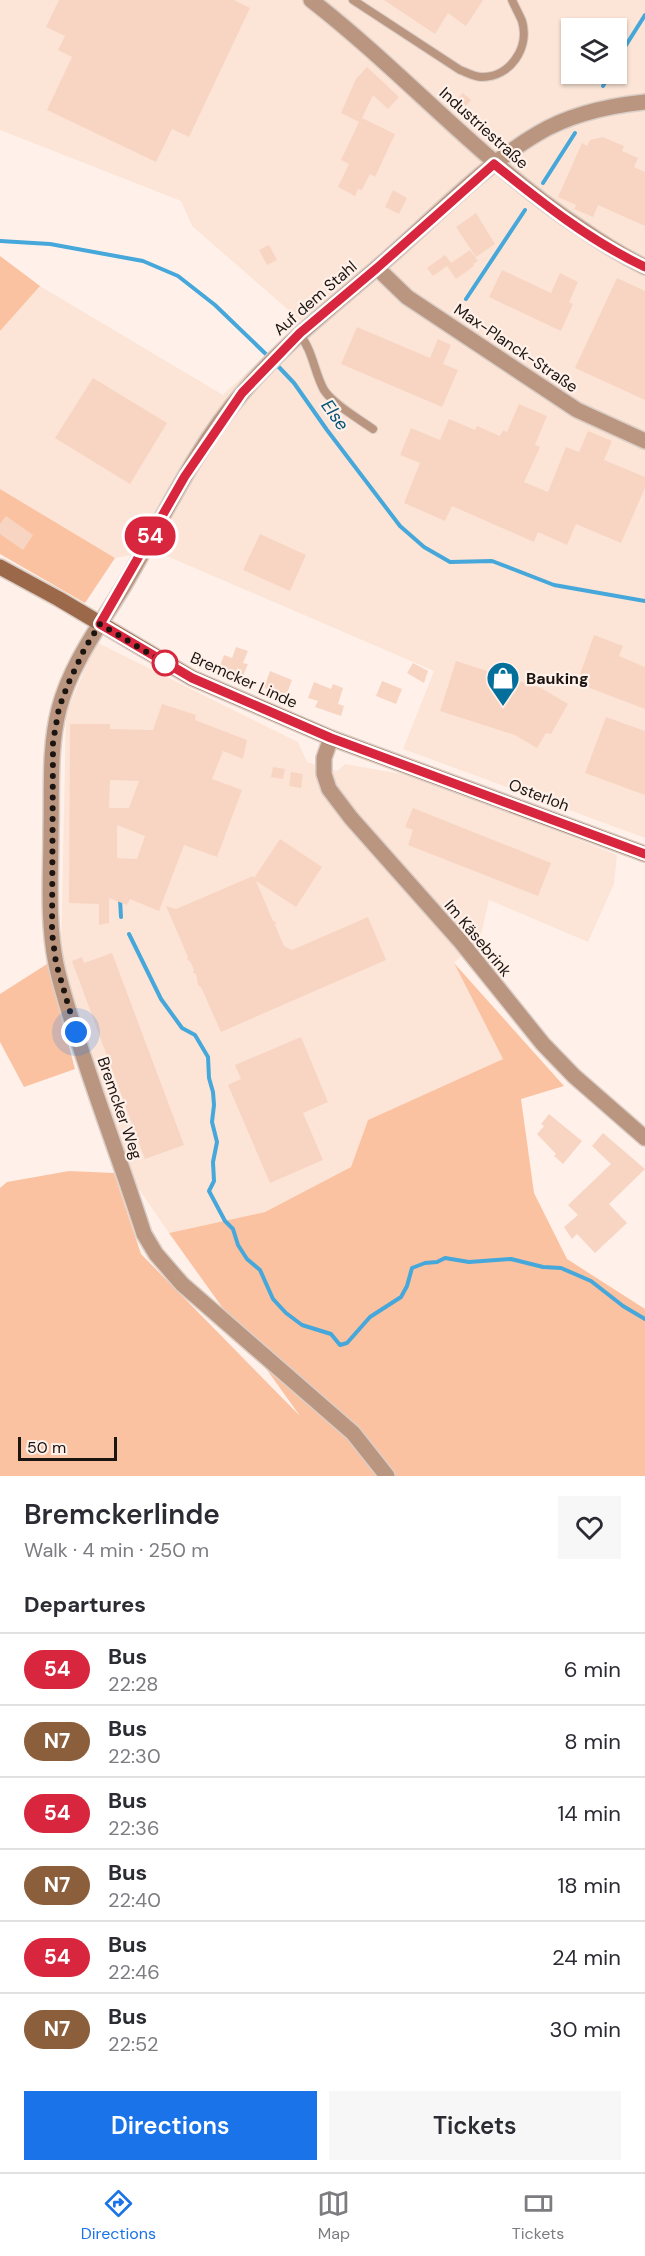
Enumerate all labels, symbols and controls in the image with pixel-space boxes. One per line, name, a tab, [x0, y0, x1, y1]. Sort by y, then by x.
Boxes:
map controls	[561, 18, 627, 84]
button: layers	[561, 18, 627, 84]
street label: Industriestraße	[435, 82, 533, 174]
street label: Auf dem Stahl	[269, 256, 361, 340]
street label: Max-Planck-Straße	[450, 299, 582, 397]
water label: Else	[316, 395, 354, 435]
line badge: 54	[123, 516, 177, 556]
text: 54	[137, 522, 163, 550]
street label: Bremcker Linde	[187, 647, 301, 713]
unlabelled marker	[152, 650, 178, 676]
shop icon: Bauking	[485, 660, 521, 707]
place label: Bauking	[526, 668, 588, 689]
street label: Osterloh	[506, 774, 572, 816]
street label: Im Käsebrink	[440, 895, 516, 981]
your location	[61, 1017, 91, 1047]
street label: Bremcker Weg	[93, 1054, 147, 1162]
scale bar	[18, 1434, 117, 1462]
text: 50 m	[27, 1437, 66, 1458]
text: Bremckerlinde	[24, 1496, 220, 1533]
button: heart	[558, 1496, 621, 1559]
text: Walk · 4 min · 250 m	[24, 1537, 209, 1563]
text: Departures	[24, 1590, 146, 1619]
text: Bus	[108, 1642, 147, 1671]
text: 54	[44, 1655, 70, 1683]
text: 6 min	[564, 1655, 621, 1684]
text: 22:28	[108, 1671, 158, 1697]
text: Bus	[108, 1714, 147, 1743]
text: N7	[44, 1727, 70, 1755]
text: 8 min	[564, 1727, 621, 1756]
text: 22:30	[108, 1743, 161, 1769]
text: Bus	[108, 1786, 147, 1815]
text: 54	[44, 1799, 70, 1827]
text: 14 min	[557, 1799, 621, 1828]
text: 22:36	[108, 1815, 159, 1841]
text: Bus	[108, 1858, 147, 1887]
text: N7	[44, 1871, 70, 1899]
text: 18 min	[557, 1871, 621, 1900]
text: 22:40	[108, 1887, 161, 1913]
text: Bus	[108, 1930, 147, 1959]
text: 54	[44, 1943, 70, 1971]
text: 24 min	[552, 1943, 621, 1972]
text: 22:46	[108, 1959, 160, 1985]
text: Bus	[108, 2002, 147, 2031]
text: N7	[44, 2015, 70, 2043]
text: 30 min	[550, 2015, 621, 2044]
text: 22:52	[108, 2031, 158, 2057]
button: Directions	[24, 2091, 317, 2160]
button: Tickets	[329, 2091, 621, 2160]
tab: Directions	[81, 2187, 156, 2244]
tab: Map	[317, 2187, 350, 2244]
tab: Tickets	[512, 2187, 564, 2244]

